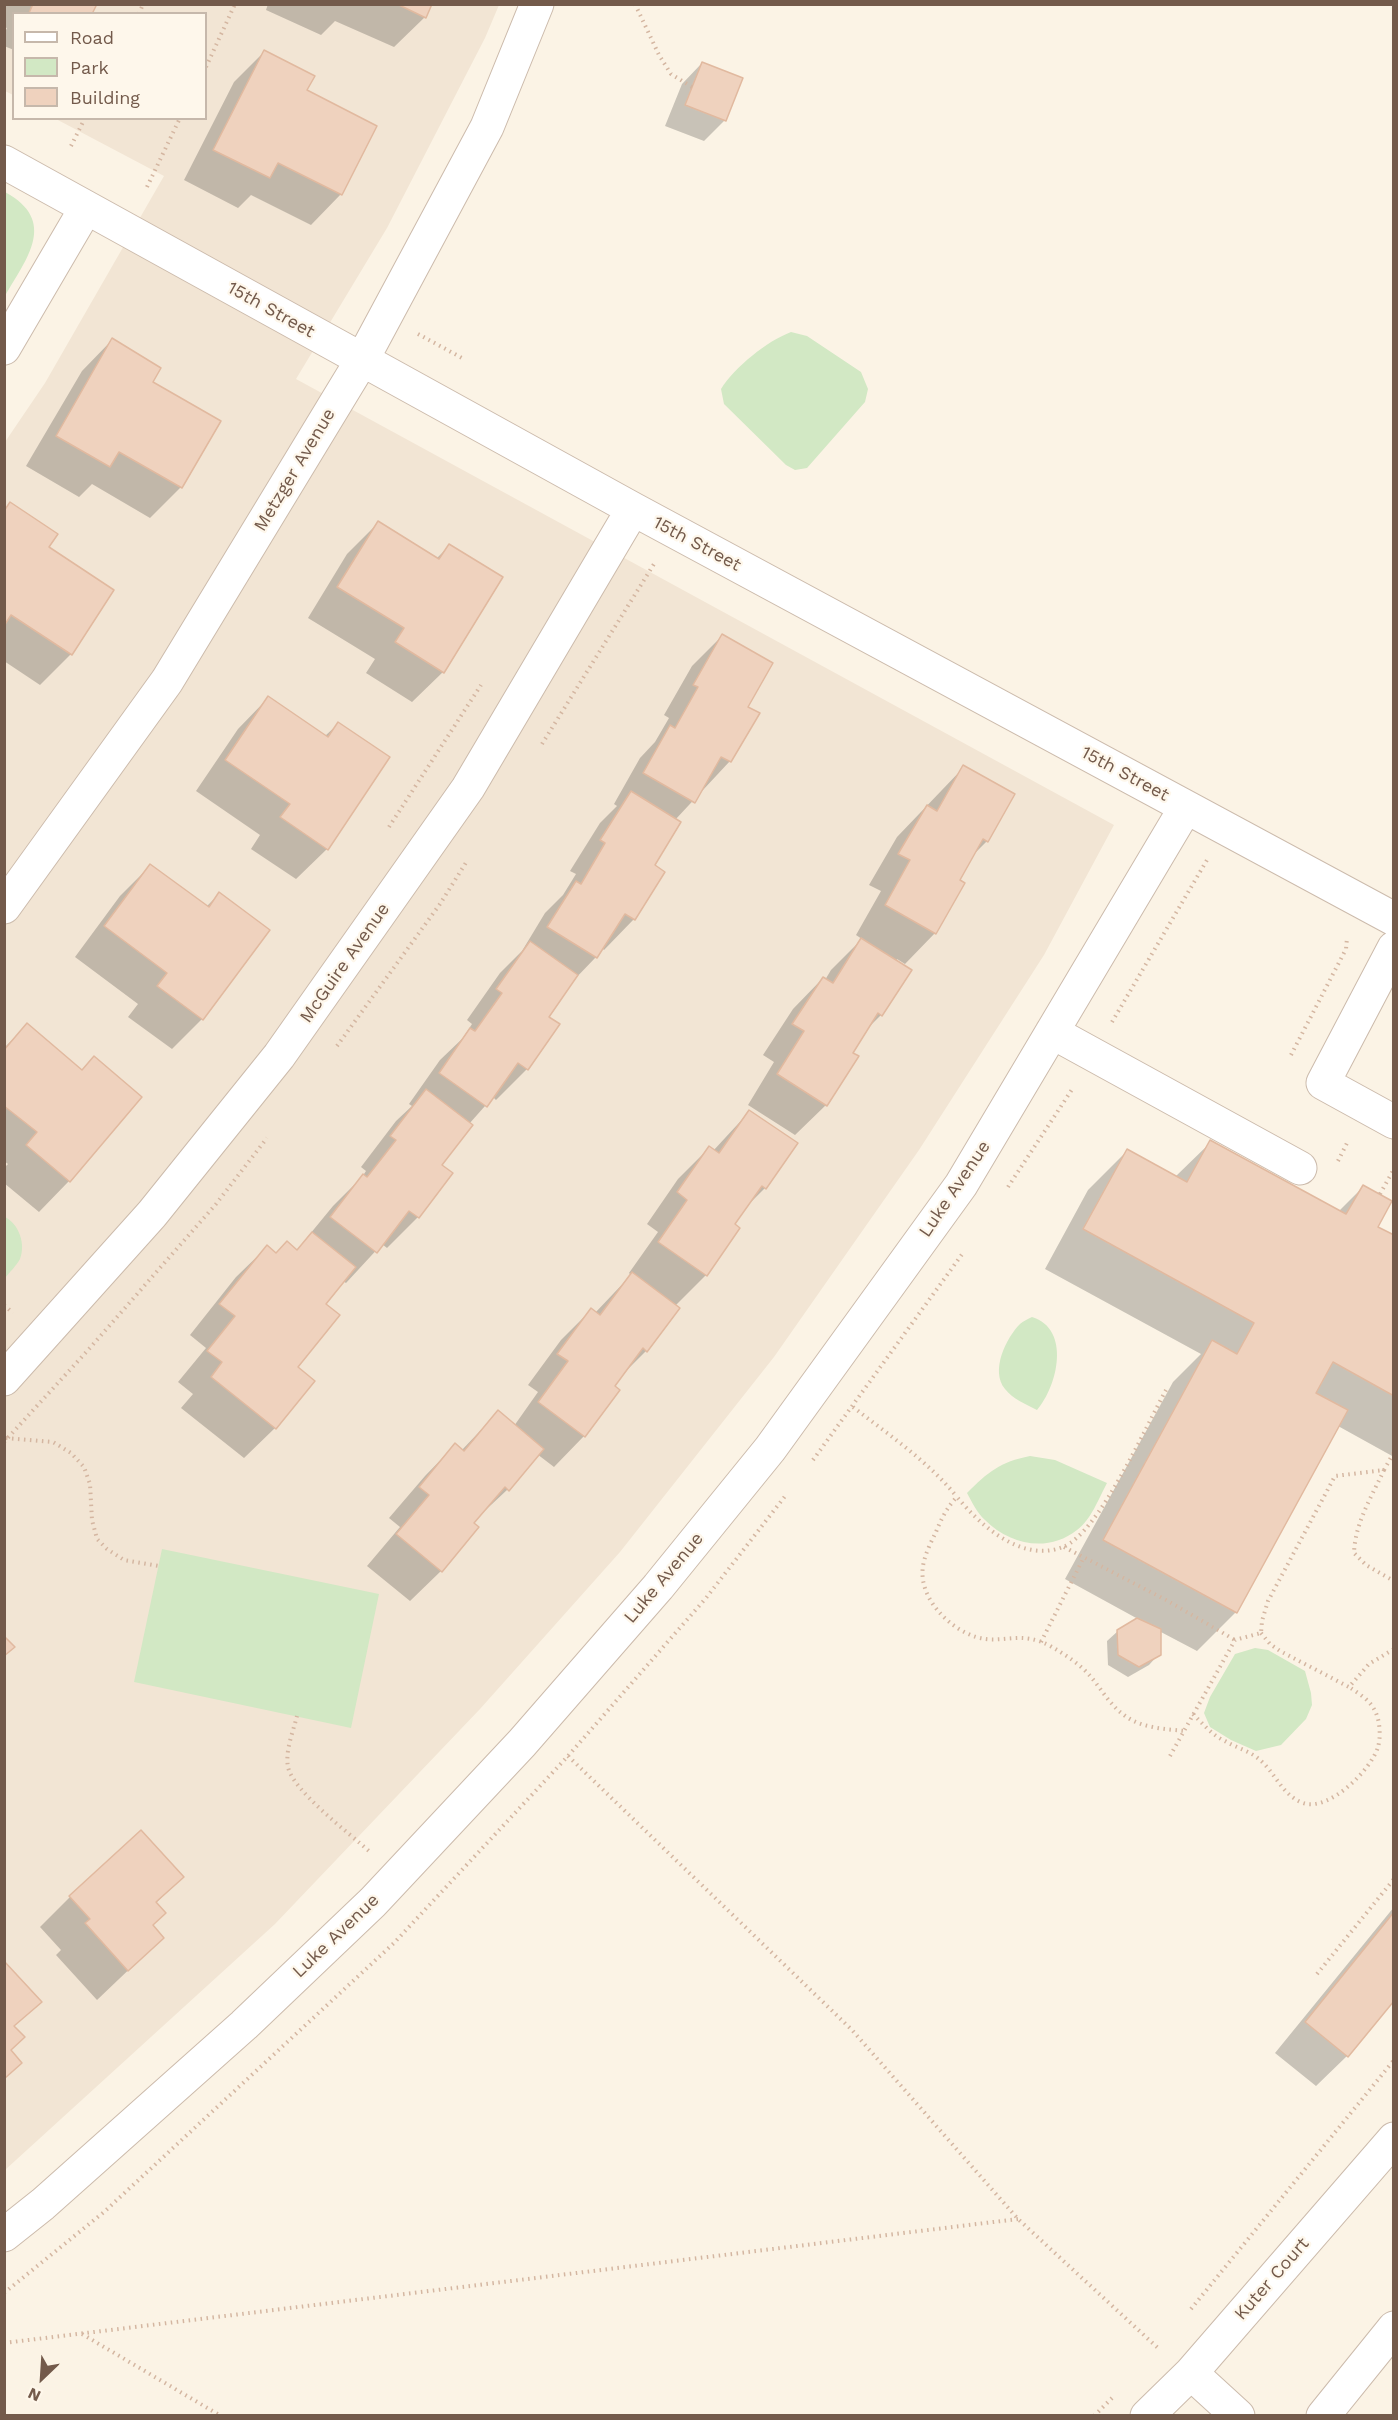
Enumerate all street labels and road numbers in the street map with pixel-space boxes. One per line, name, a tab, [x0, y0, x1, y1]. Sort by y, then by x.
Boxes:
street label: 15th Street	[224, 277, 318, 343]
street label: Metzger Avenue	[250, 405, 340, 535]
street label: 15th Street	[649, 512, 745, 576]
street label: 15th Street	[1077, 742, 1173, 806]
street label: McGuire Avenue	[296, 899, 394, 1027]
street label: Luke Avenue	[915, 1137, 995, 1241]
street label: Luke Avenue	[620, 1528, 708, 1628]
street label: Luke Avenue	[288, 1889, 384, 1983]
street label: Kuter Court	[1230, 2233, 1314, 2325]

